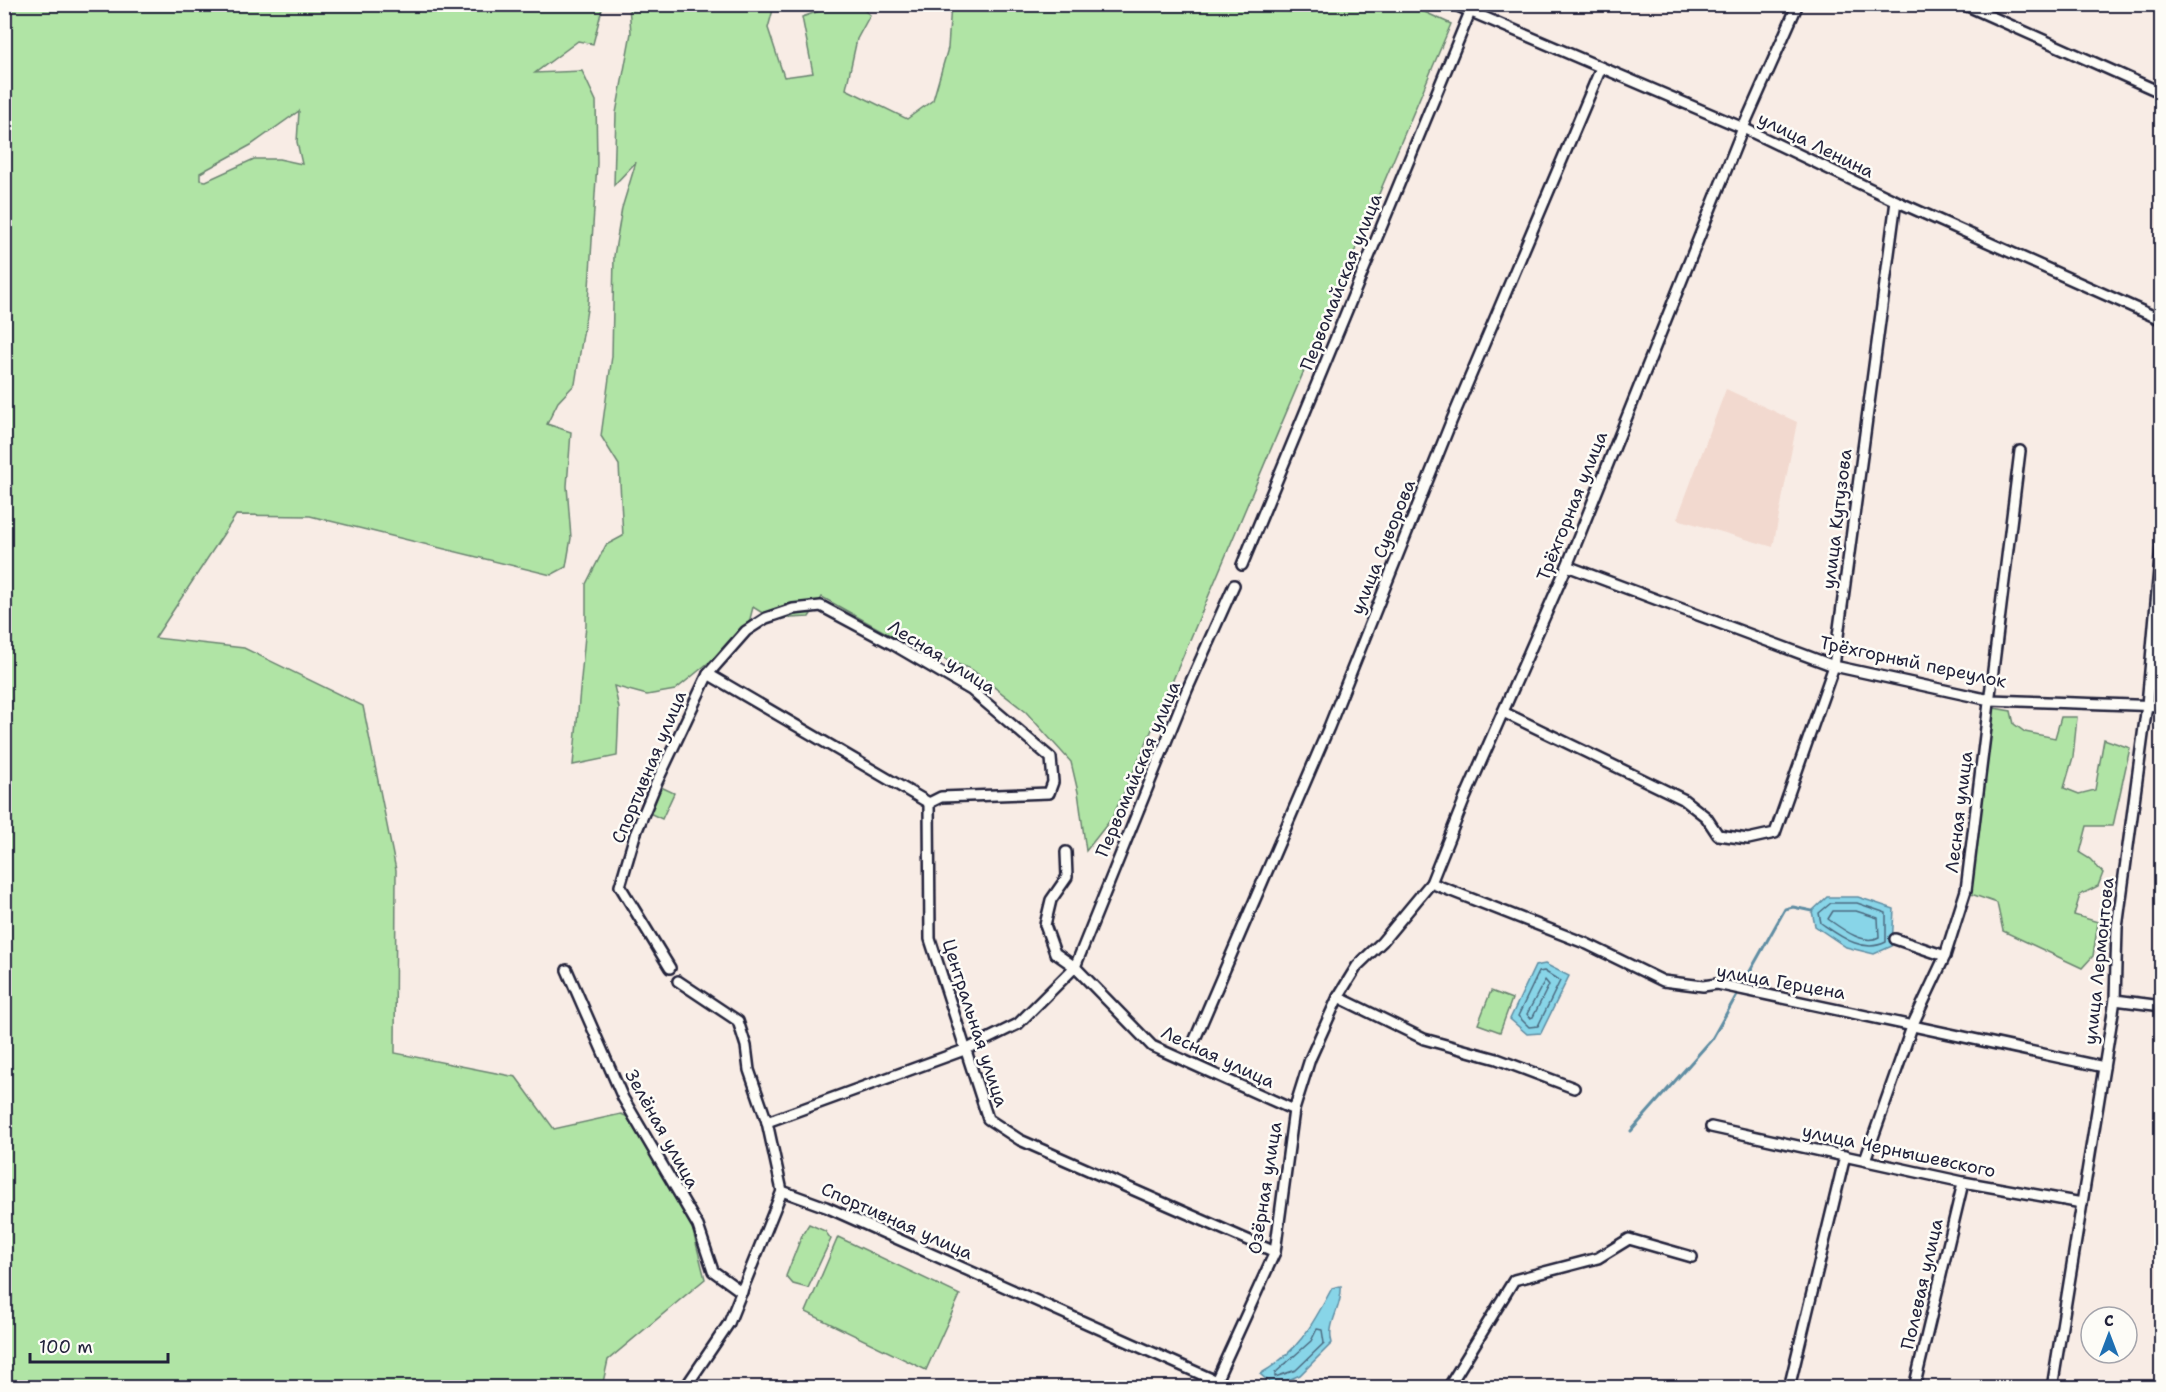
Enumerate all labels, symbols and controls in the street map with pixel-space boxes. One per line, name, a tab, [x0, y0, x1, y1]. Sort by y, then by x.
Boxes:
street label: улица Ленина	[1754, 107, 1878, 183]
street label: Первомайская улица	[1294, 190, 1388, 374]
street label: Трёхгорная улица	[1531, 428, 1613, 584]
street label: улица Кутузова	[1816, 447, 1858, 591]
street label: улица Суворова	[1345, 476, 1421, 618]
street label: Лесная улица	[884, 614, 1000, 700]
street label: Трёхгорный переулок	[1818, 630, 2009, 694]
street label: Первомайская улица	[1090, 677, 1186, 861]
street label: Спортивная улица	[606, 687, 692, 847]
street label: Лесная улица	[1940, 750, 1978, 874]
street label: улица Лермонтова	[2078, 876, 2120, 1046]
street label: Центральная улица	[937, 936, 1013, 1110]
street label: улица Герцена	[1715, 959, 1847, 1005]
street label: Лесная улица	[1157, 1020, 1279, 1094]
street label: Зелёная улица	[619, 1065, 705, 1193]
street label: улица Чернышевского	[1800, 1119, 1998, 1183]
street label: Озёрная улица	[1243, 1120, 1287, 1256]
street label: Спортивная улица	[817, 1177, 977, 1265]
street label: Полевая улица	[1895, 1216, 1949, 1352]
north arrow	[2079, 1305, 2139, 1365]
text: С	[2104, 1310, 2114, 1331]
scale bar	[30, 1326, 168, 1364]
text: 100 m	[39, 1335, 93, 1359]

